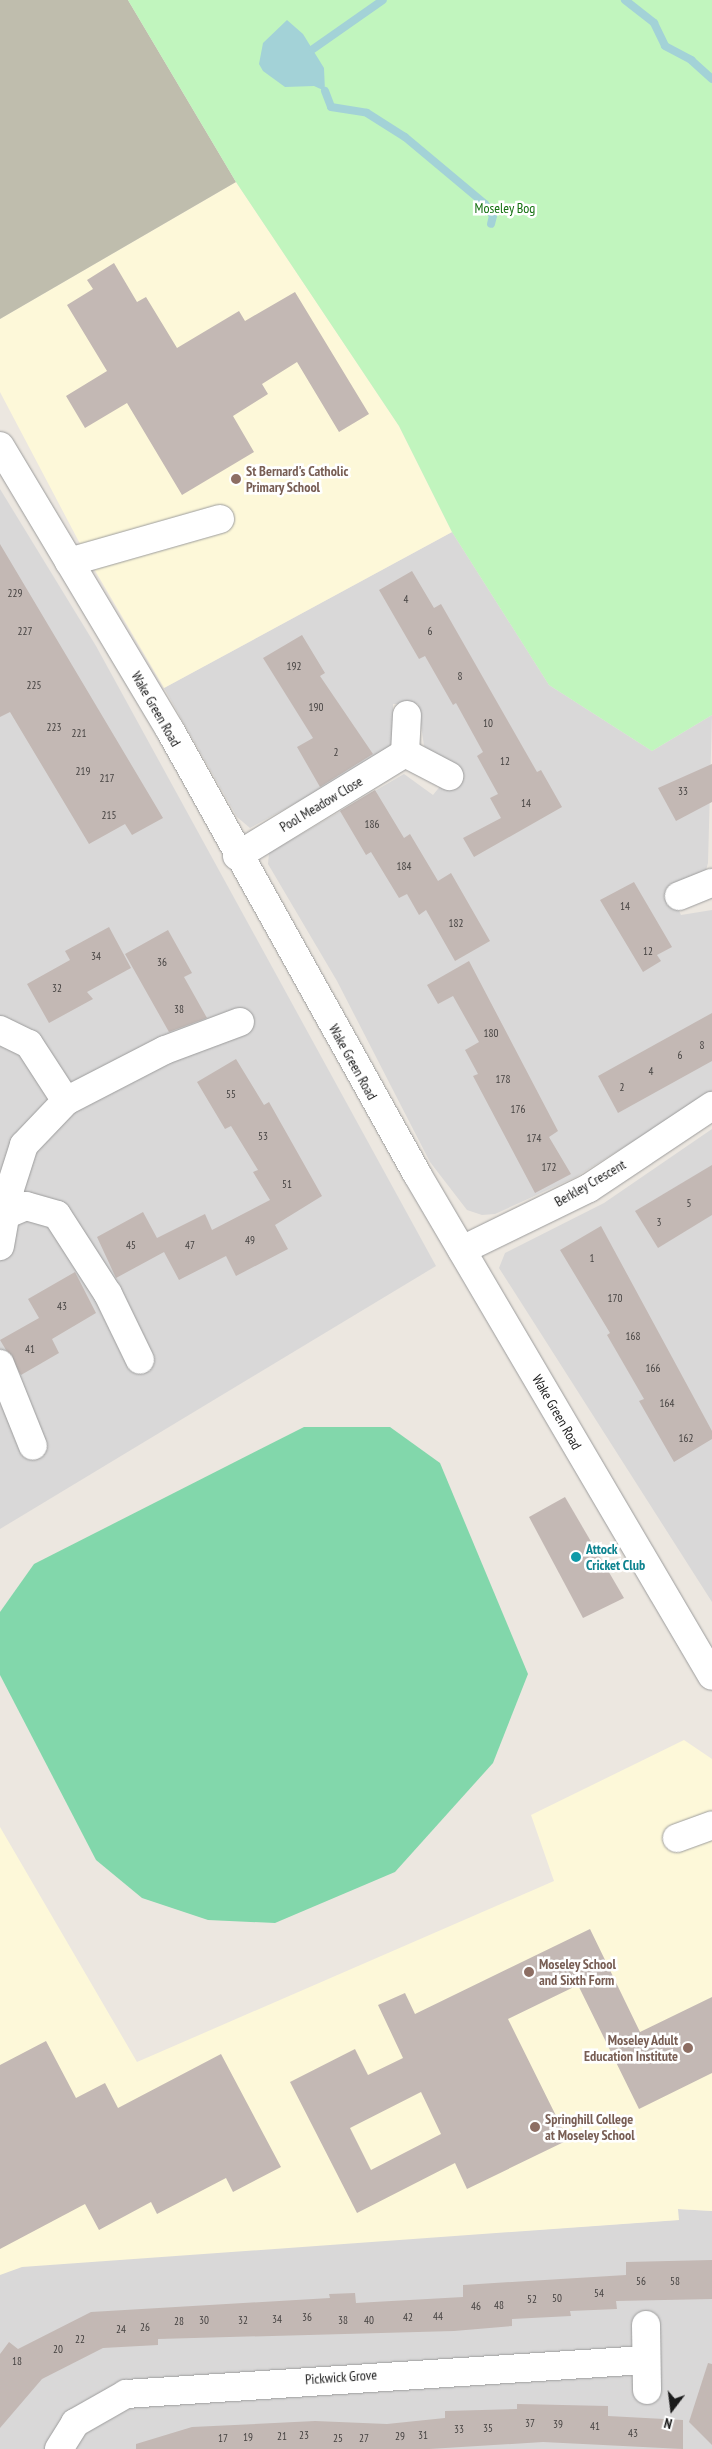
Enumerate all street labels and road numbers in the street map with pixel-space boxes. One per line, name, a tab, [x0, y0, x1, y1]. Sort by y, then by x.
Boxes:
street label: Wake Green Road	[128, 669, 184, 749]
street label: Pool Meadow Close	[276, 773, 366, 835]
street label: Wake Green Road	[325, 1021, 381, 1103]
street label: Berkley Crescent	[551, 1156, 629, 1210]
street label: Wake Green Road	[529, 1372, 585, 1452]
street label: Pickwick Grove	[304, 2366, 378, 2388]

